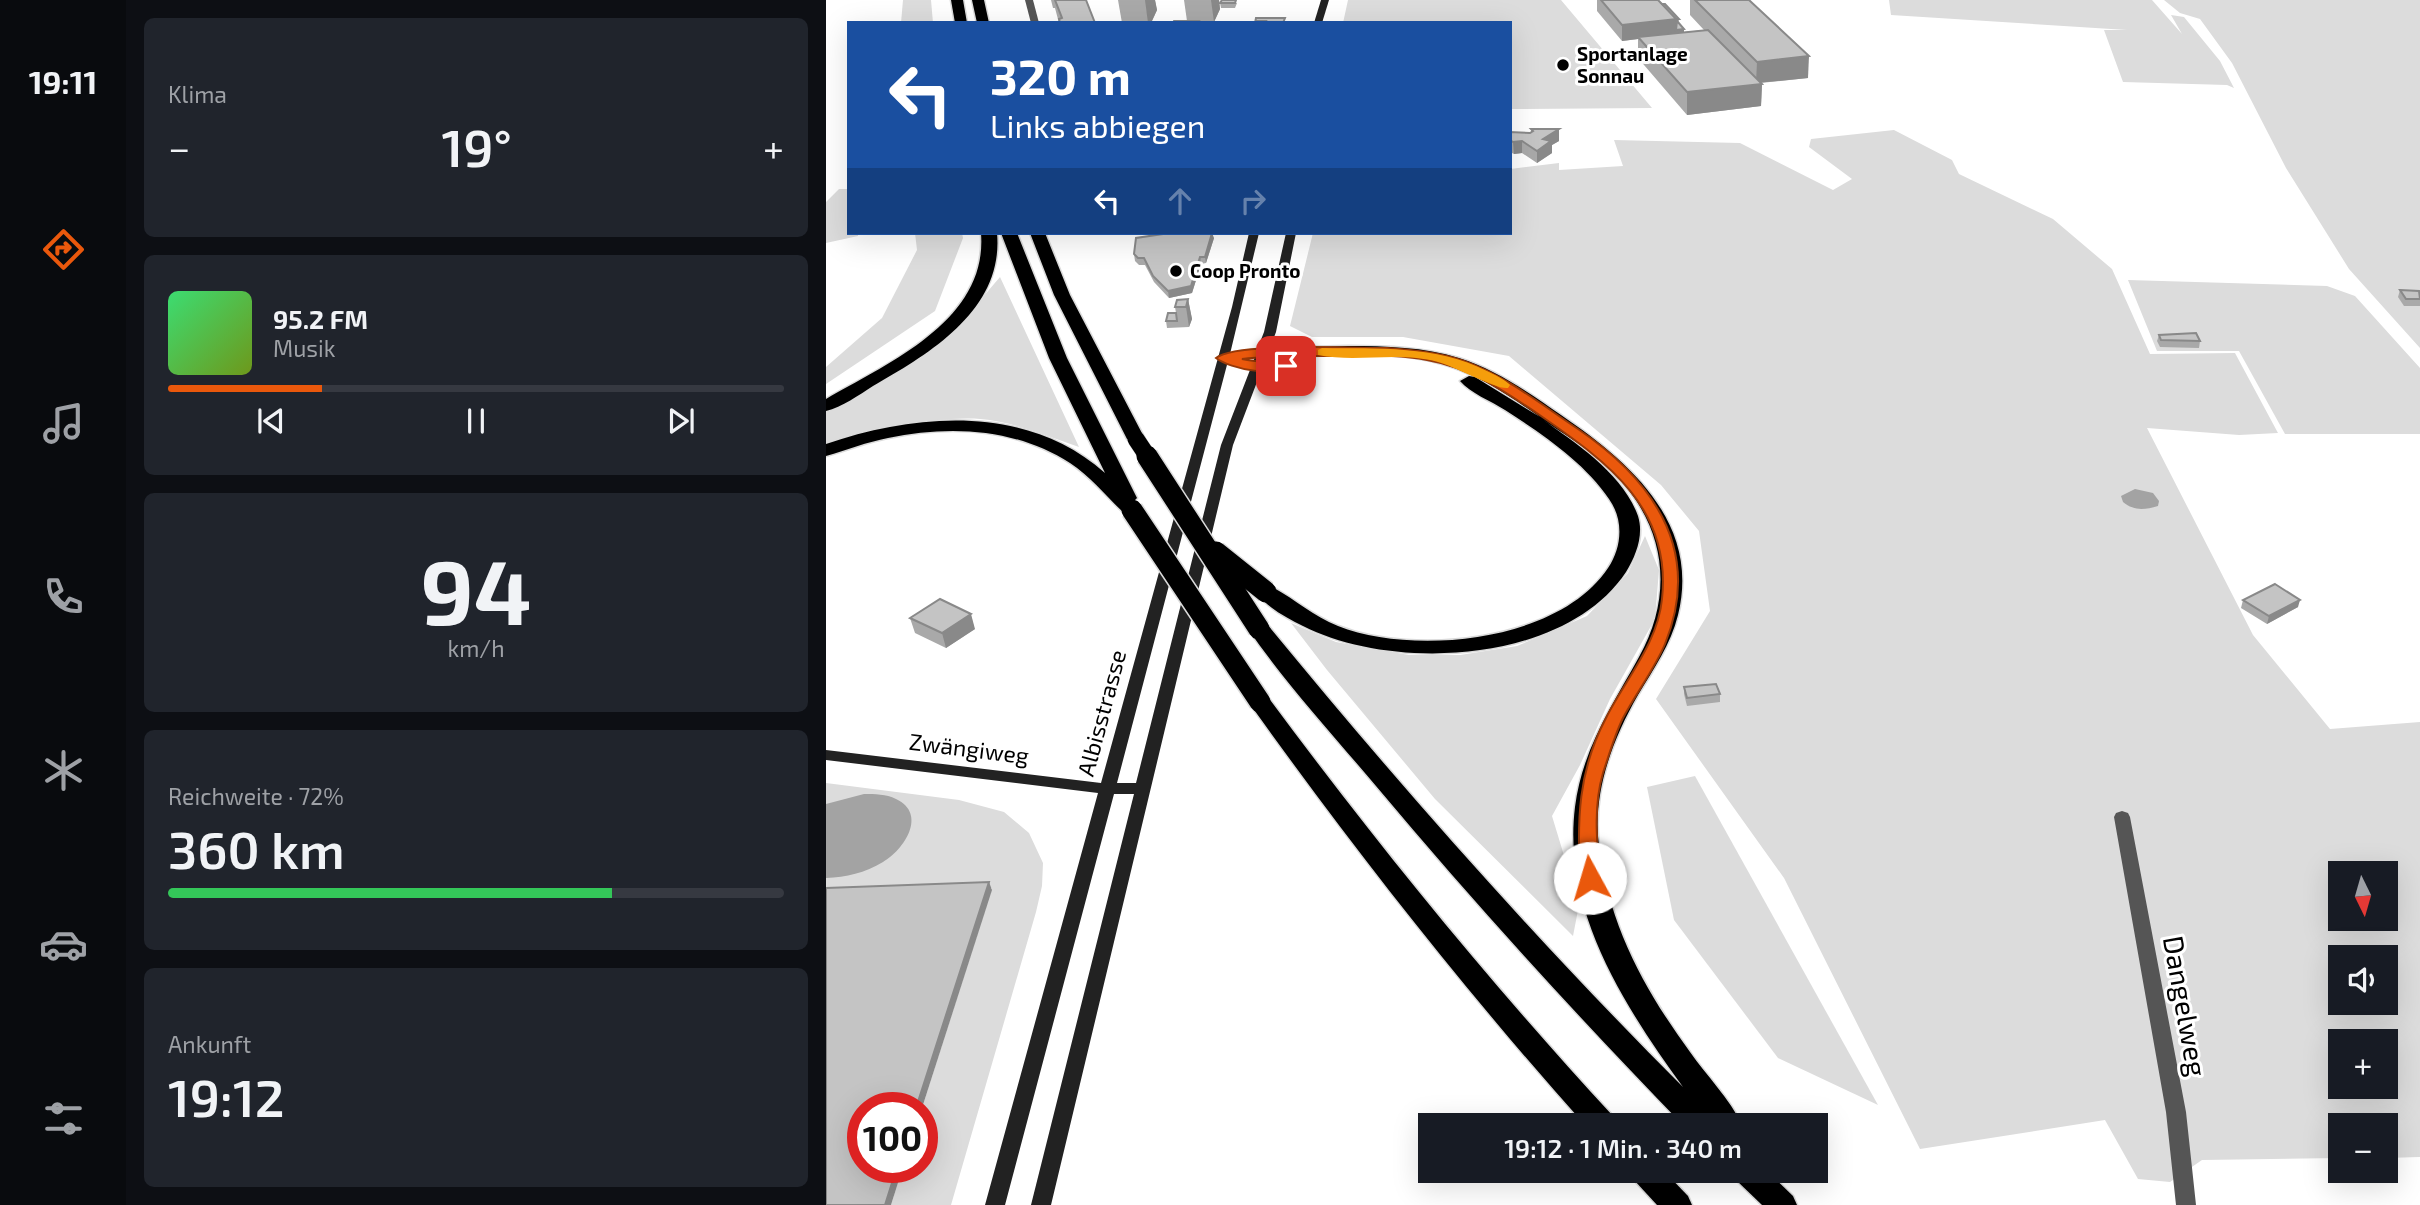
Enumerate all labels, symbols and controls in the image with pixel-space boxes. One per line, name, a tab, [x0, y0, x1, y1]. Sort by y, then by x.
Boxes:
place label: Sportanlage Sonnau	[1577, 42, 1688, 87]
text: 320 m	[990, 46, 1131, 105]
icon: left	[875, 49, 966, 140]
marker: Sportanlage Sonnau	[1555, 57, 1571, 73]
text: 19:11	[29, 62, 97, 100]
text: Klima	[168, 80, 227, 108]
text: Links abbiegen	[990, 106, 1205, 144]
text: 19°	[441, 115, 512, 177]
text: −	[168, 124, 190, 170]
text: +	[763, 124, 784, 170]
icon: left	[1088, 182, 1126, 220]
icon: ahead	[1161, 182, 1199, 220]
icon: right	[1234, 182, 1272, 220]
icon: directions	[39, 225, 88, 274]
place label: Coop Pronto	[1190, 259, 1300, 282]
marker: Coop Pronto	[1168, 263, 1184, 279]
text: 95.2 FM	[273, 303, 368, 334]
text: Musik	[273, 334, 335, 362]
pin	[1256, 336, 1316, 396]
icon: arrive	[1267, 347, 1305, 385]
icon: music	[39, 399, 88, 448]
icon: previous	[252, 402, 290, 440]
icon: pause	[457, 402, 495, 440]
icon: next	[662, 402, 700, 440]
text: 94	[420, 534, 532, 643]
icon: phone	[39, 572, 88, 621]
text: km/h	[447, 634, 505, 662]
street label: Albisstrasse	[1071, 646, 1131, 779]
street label: Zwängiweg	[908, 727, 1031, 769]
icon: climate	[39, 746, 88, 795]
text: Reichweite · 72%	[168, 782, 344, 810]
text: 360 km	[168, 817, 345, 879]
position arrow	[1553, 841, 1627, 915]
north arrow	[2328, 861, 2398, 931]
map controls	[2328, 861, 2398, 1183]
icon: car	[39, 920, 88, 969]
street label: Dangelweg	[2157, 933, 2215, 1079]
button: sound	[2328, 945, 2398, 1015]
button: +	[2328, 1029, 2398, 1099]
text: Ankunft	[168, 1030, 251, 1058]
text: 19:12	[168, 1065, 284, 1127]
speed limit sign: 100	[847, 1092, 938, 1183]
icon: filters	[39, 1094, 88, 1143]
button: −	[2328, 1113, 2398, 1183]
text: 19:12 · 1 Min. · 340 m	[1504, 1132, 1742, 1163]

